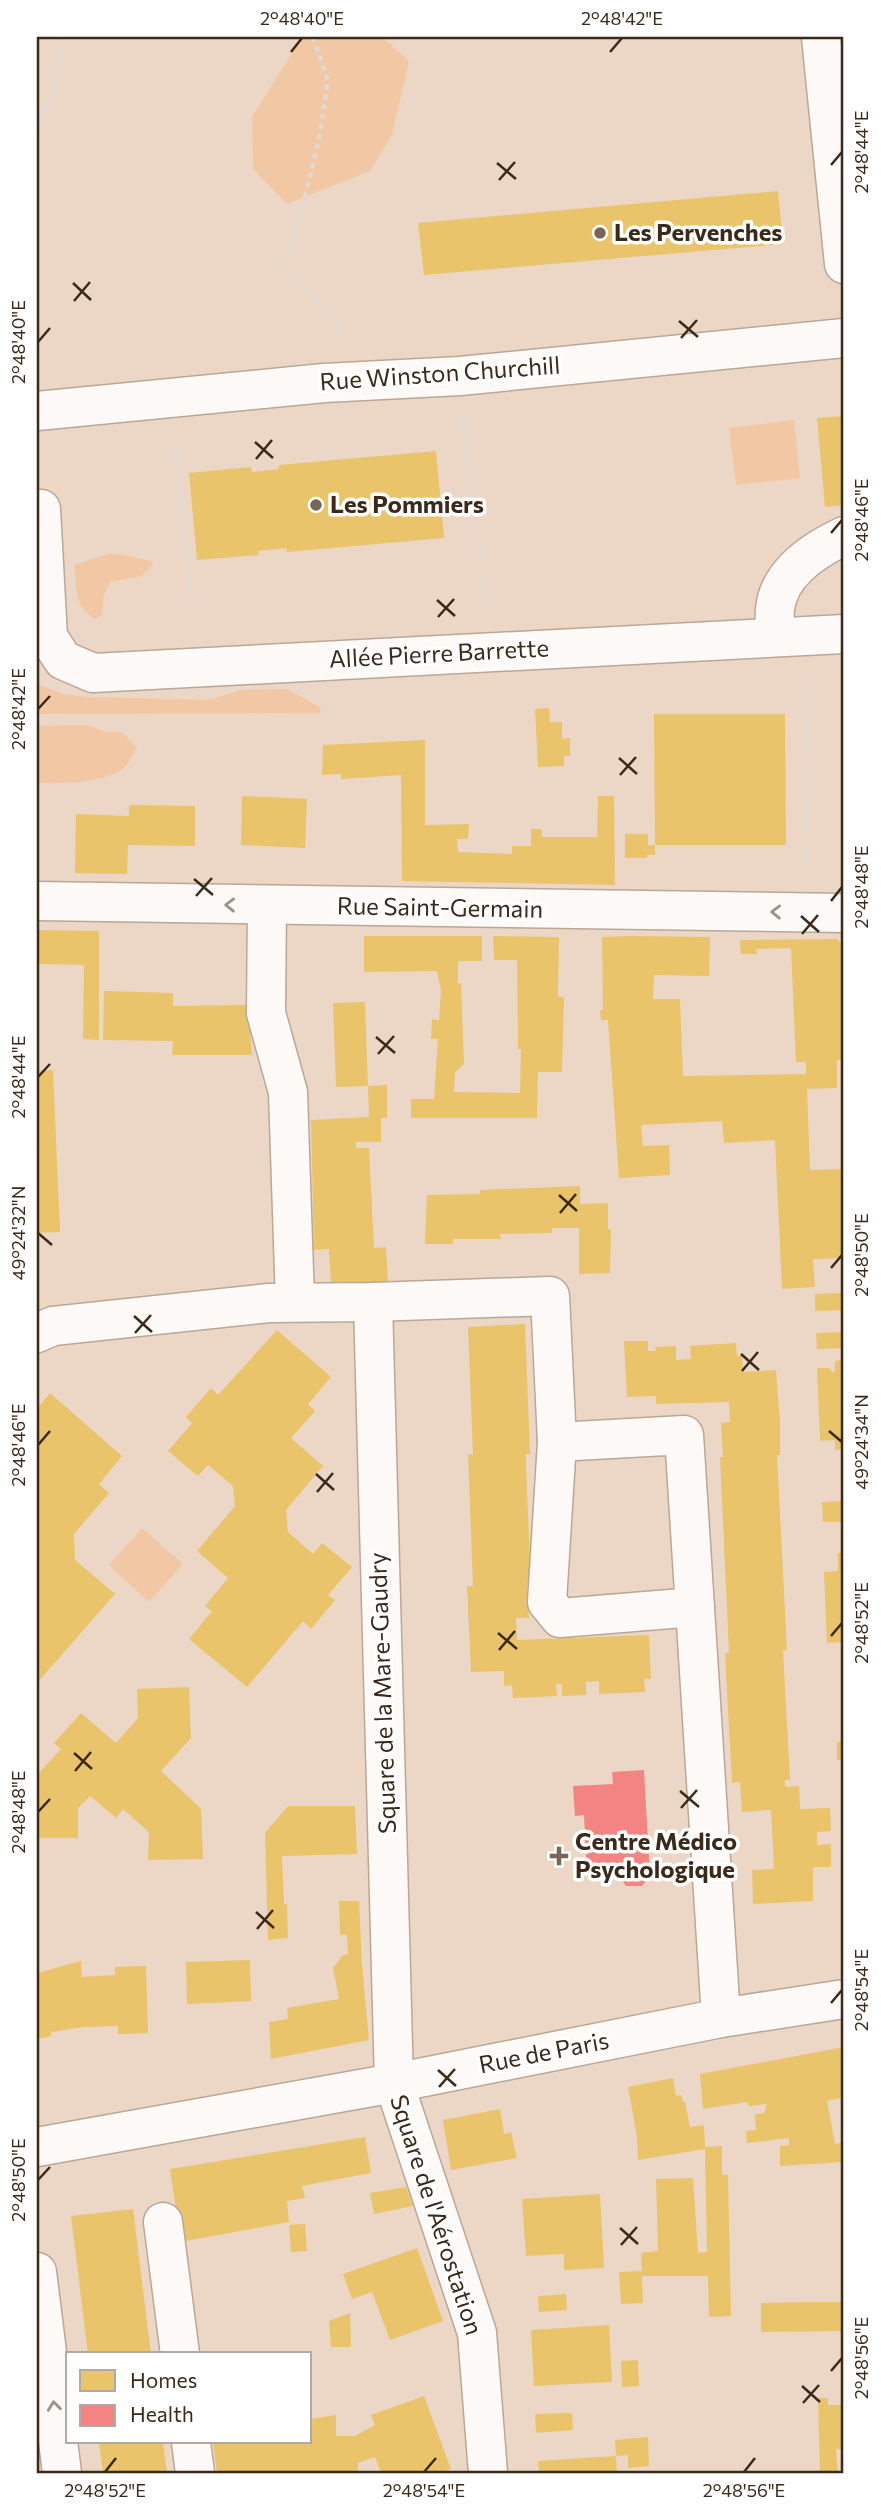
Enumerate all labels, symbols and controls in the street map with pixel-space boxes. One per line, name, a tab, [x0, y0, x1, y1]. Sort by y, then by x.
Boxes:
text: 2°48'40"E	[260, 7, 344, 29]
text: 2°48'42"E	[581, 7, 663, 29]
text: 2°48'44"E	[850, 111, 872, 193]
place label: Les Pervenches	[614, 217, 783, 246]
marker: Les Pervenches	[592, 225, 608, 241]
text: 2°48'40"E	[7, 300, 29, 384]
street label: Rue Winston Churchill	[319, 350, 561, 395]
text: 2°48'46"E	[850, 478, 872, 562]
place label: Les Pommiers	[330, 489, 484, 518]
marker: Les Pommiers	[308, 497, 324, 513]
street label: Allée Pierre Barrette	[328, 632, 550, 673]
text: 2°48'42"E	[7, 668, 29, 750]
text: 2°48'48"E	[850, 845, 872, 929]
street label: Rue Saint-Germain	[337, 890, 543, 923]
one-way arrow	[224, 897, 235, 912]
one-way arrow	[770, 905, 781, 920]
text: 2°48'44"E	[7, 1036, 29, 1118]
text: 49°24'32"N	[7, 1186, 29, 1280]
text: 2°48'50"E	[850, 1213, 872, 1297]
text: 49°24'34"N	[850, 1394, 872, 1490]
text: 2°48'46"E	[7, 1403, 29, 1487]
street label: Square de la Mare-Gaudry	[362, 1552, 401, 1834]
text: 2°48'52"E	[850, 1582, 872, 1664]
text: 2°48'48"E	[7, 1770, 29, 1854]
place label: Centre Médico Psychologique	[575, 1826, 737, 1883]
marker: Centre Médico Psychologique	[549, 1846, 569, 1866]
text: 2°48'54"E	[850, 1949, 872, 2031]
street label: Rue de Paris	[476, 2025, 611, 2078]
street label: Square de l'Aérostation	[385, 2091, 490, 2338]
text: 2°48'50"E	[7, 2138, 29, 2222]
text: 2°48'56"E	[850, 2317, 872, 2399]
legend	[66, 2352, 312, 2444]
text: Homes	[130, 2367, 197, 2392]
one-way arrow	[46, 2400, 61, 2411]
text: Health	[130, 2401, 194, 2426]
text: 2°48'52"E	[64, 2479, 146, 2501]
text: 2°48'54"E	[383, 2479, 465, 2501]
text: 2°48'56"E	[703, 2479, 785, 2501]

